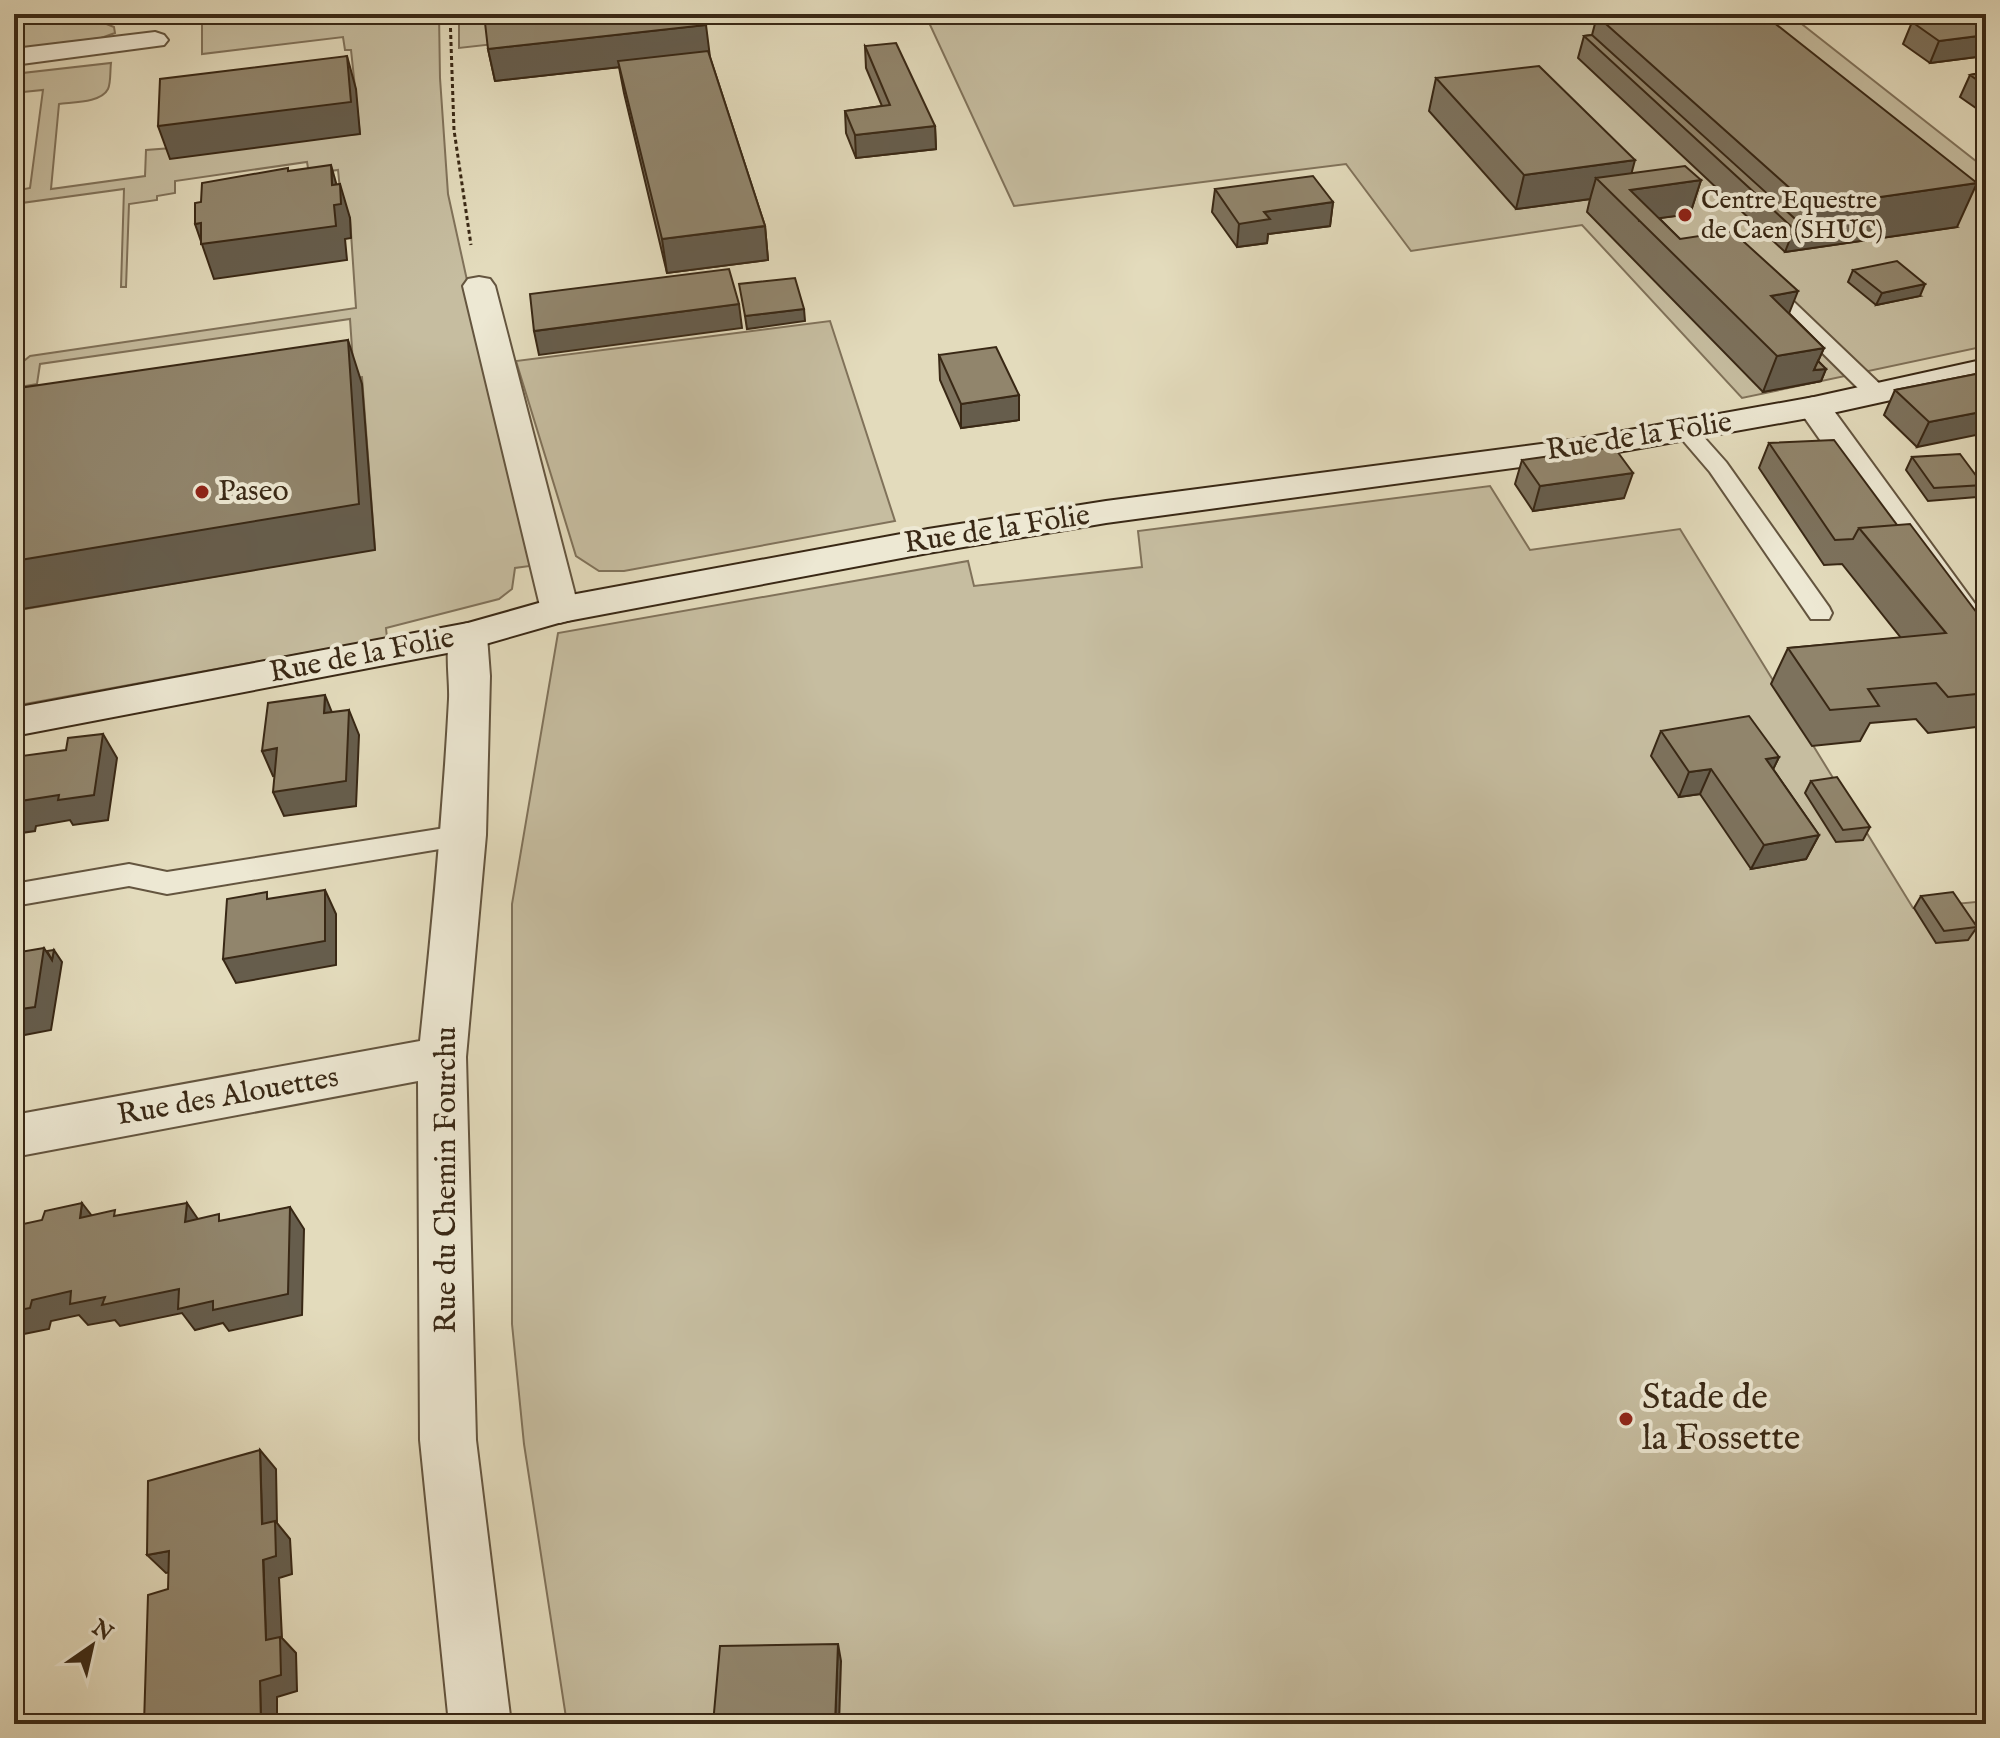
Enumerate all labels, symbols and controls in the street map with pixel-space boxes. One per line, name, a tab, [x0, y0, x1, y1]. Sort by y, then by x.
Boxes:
place label: Centre Equestre de Caen (SHUC)	[1701, 184, 1883, 247]
marker: Centre Equestre de Caen (SHUC)	[1676, 206, 1694, 224]
street label: Rue de la Folie	[1544, 404, 1734, 470]
place label: Paseo	[218, 473, 289, 511]
marker: Paseo	[193, 483, 211, 501]
street label: Rue de la Folie	[902, 497, 1092, 563]
street label: Rue de la Folie	[266, 619, 458, 693]
street label: Rue du Chemin Fourchu	[428, 1026, 466, 1334]
street label: Rue des Alouettes	[114, 1059, 342, 1135]
place label: Stade de la Fossette	[1642, 1375, 1800, 1462]
marker: Stade de la Fossette	[1617, 1410, 1635, 1428]
north arrow	[52, 1606, 132, 1686]
text: N	[86, 1614, 118, 1648]

